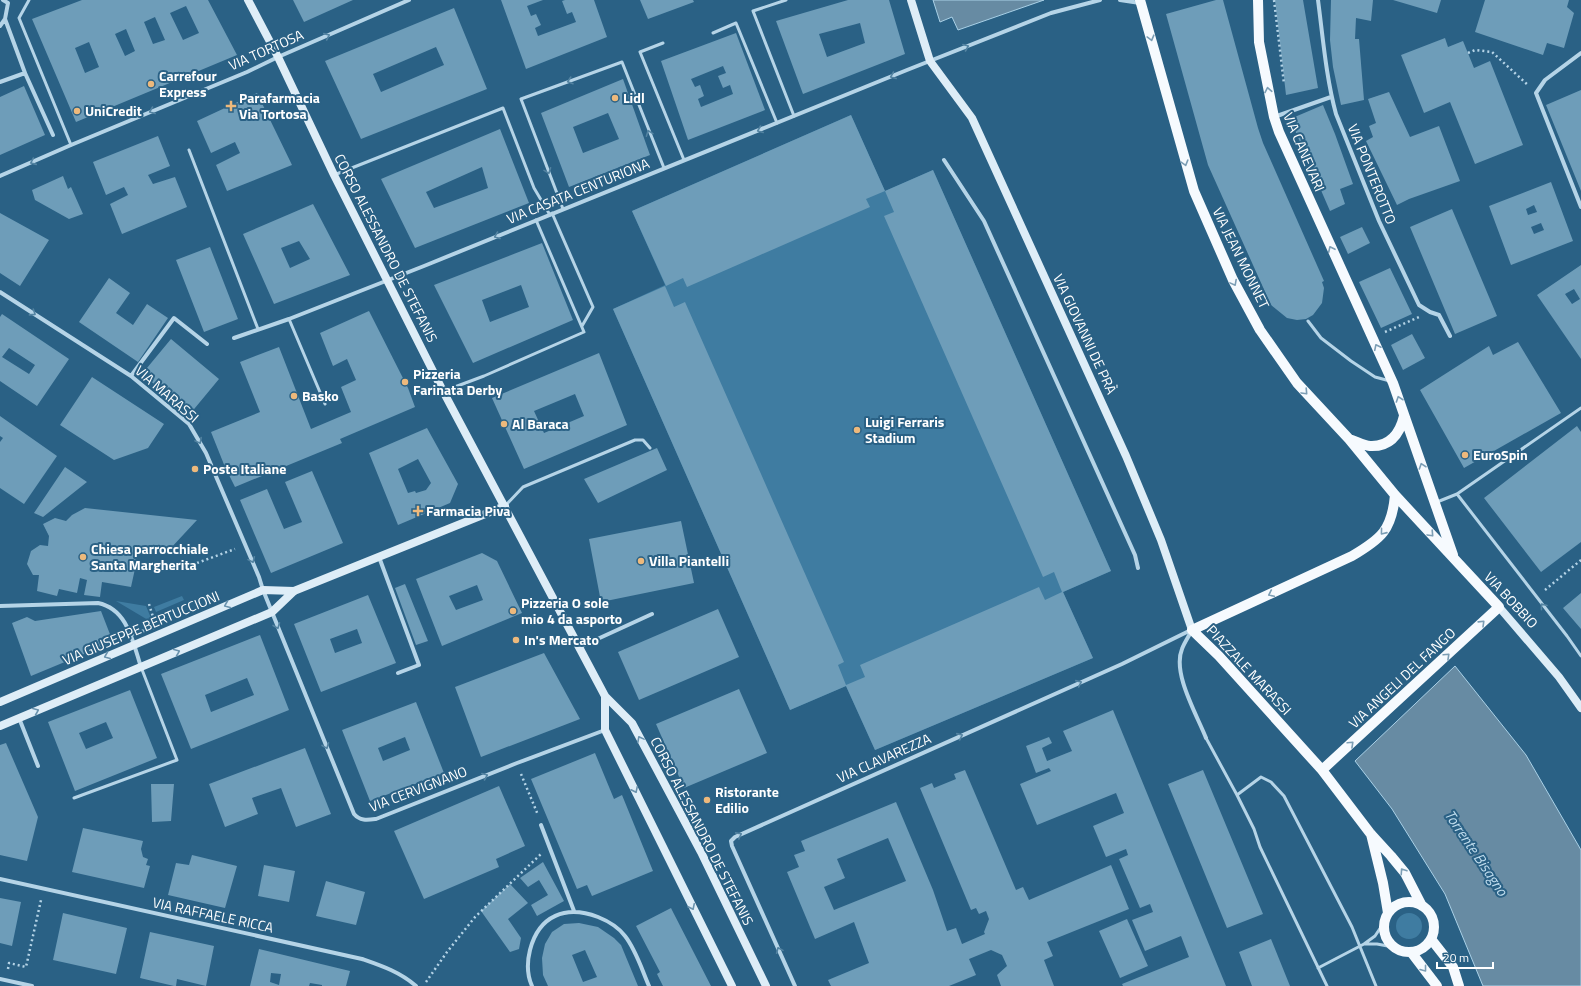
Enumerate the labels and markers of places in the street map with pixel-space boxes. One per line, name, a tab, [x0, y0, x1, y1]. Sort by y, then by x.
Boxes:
place label: Carrefour Express	[159, 65, 217, 102]
marker: Carrefour Express	[146, 79, 156, 89]
place label: Parafarmacia Via Tortosa	[239, 87, 320, 124]
place label: Lidl	[623, 87, 645, 108]
marker: Lidl	[610, 93, 620, 103]
place label: UniCredit	[85, 100, 142, 121]
marker: Parafarmacia Via Tortosa	[226, 101, 236, 111]
marker: UniCredit	[72, 106, 82, 116]
place label: Pizzeria Farinata Derby	[413, 363, 502, 400]
marker: Pizzeria Farinata Derby	[400, 377, 410, 387]
place label: Basko	[302, 385, 339, 406]
marker: Basko	[289, 391, 299, 401]
place label: Luigi Ferraris Stadium	[865, 411, 945, 448]
place label: Al Baraca	[512, 413, 569, 434]
marker: Al Baraca	[499, 419, 509, 429]
marker: Luigi Ferraris Stadium	[852, 425, 862, 435]
place label: EuroSpin	[1473, 444, 1528, 465]
marker: EuroSpin	[1460, 450, 1470, 460]
place label: Poste Italiane	[203, 458, 286, 479]
marker: Poste Italiane	[190, 464, 200, 474]
place label: Farmacia Piva	[426, 500, 510, 521]
marker: Farmacia Piva	[413, 506, 423, 516]
place label: Chiesa parrocchiale Santa Margherita	[91, 538, 208, 575]
place label: Villa Piantelli	[649, 550, 729, 571]
marker: Chiesa parrocchiale Santa Margherita	[78, 552, 88, 562]
marker: Villa Piantelli	[636, 556, 646, 566]
place label: Pizzeria O sole mio 4 da asporto	[521, 592, 622, 629]
marker: Pizzeria O sole mio 4 da asporto	[508, 606, 518, 616]
place label: In's Mercato	[524, 629, 599, 650]
marker: In's Mercato	[511, 635, 521, 645]
place label: Ristorante Edilio	[715, 781, 779, 818]
marker: Ristorante Edilio	[702, 795, 712, 805]

